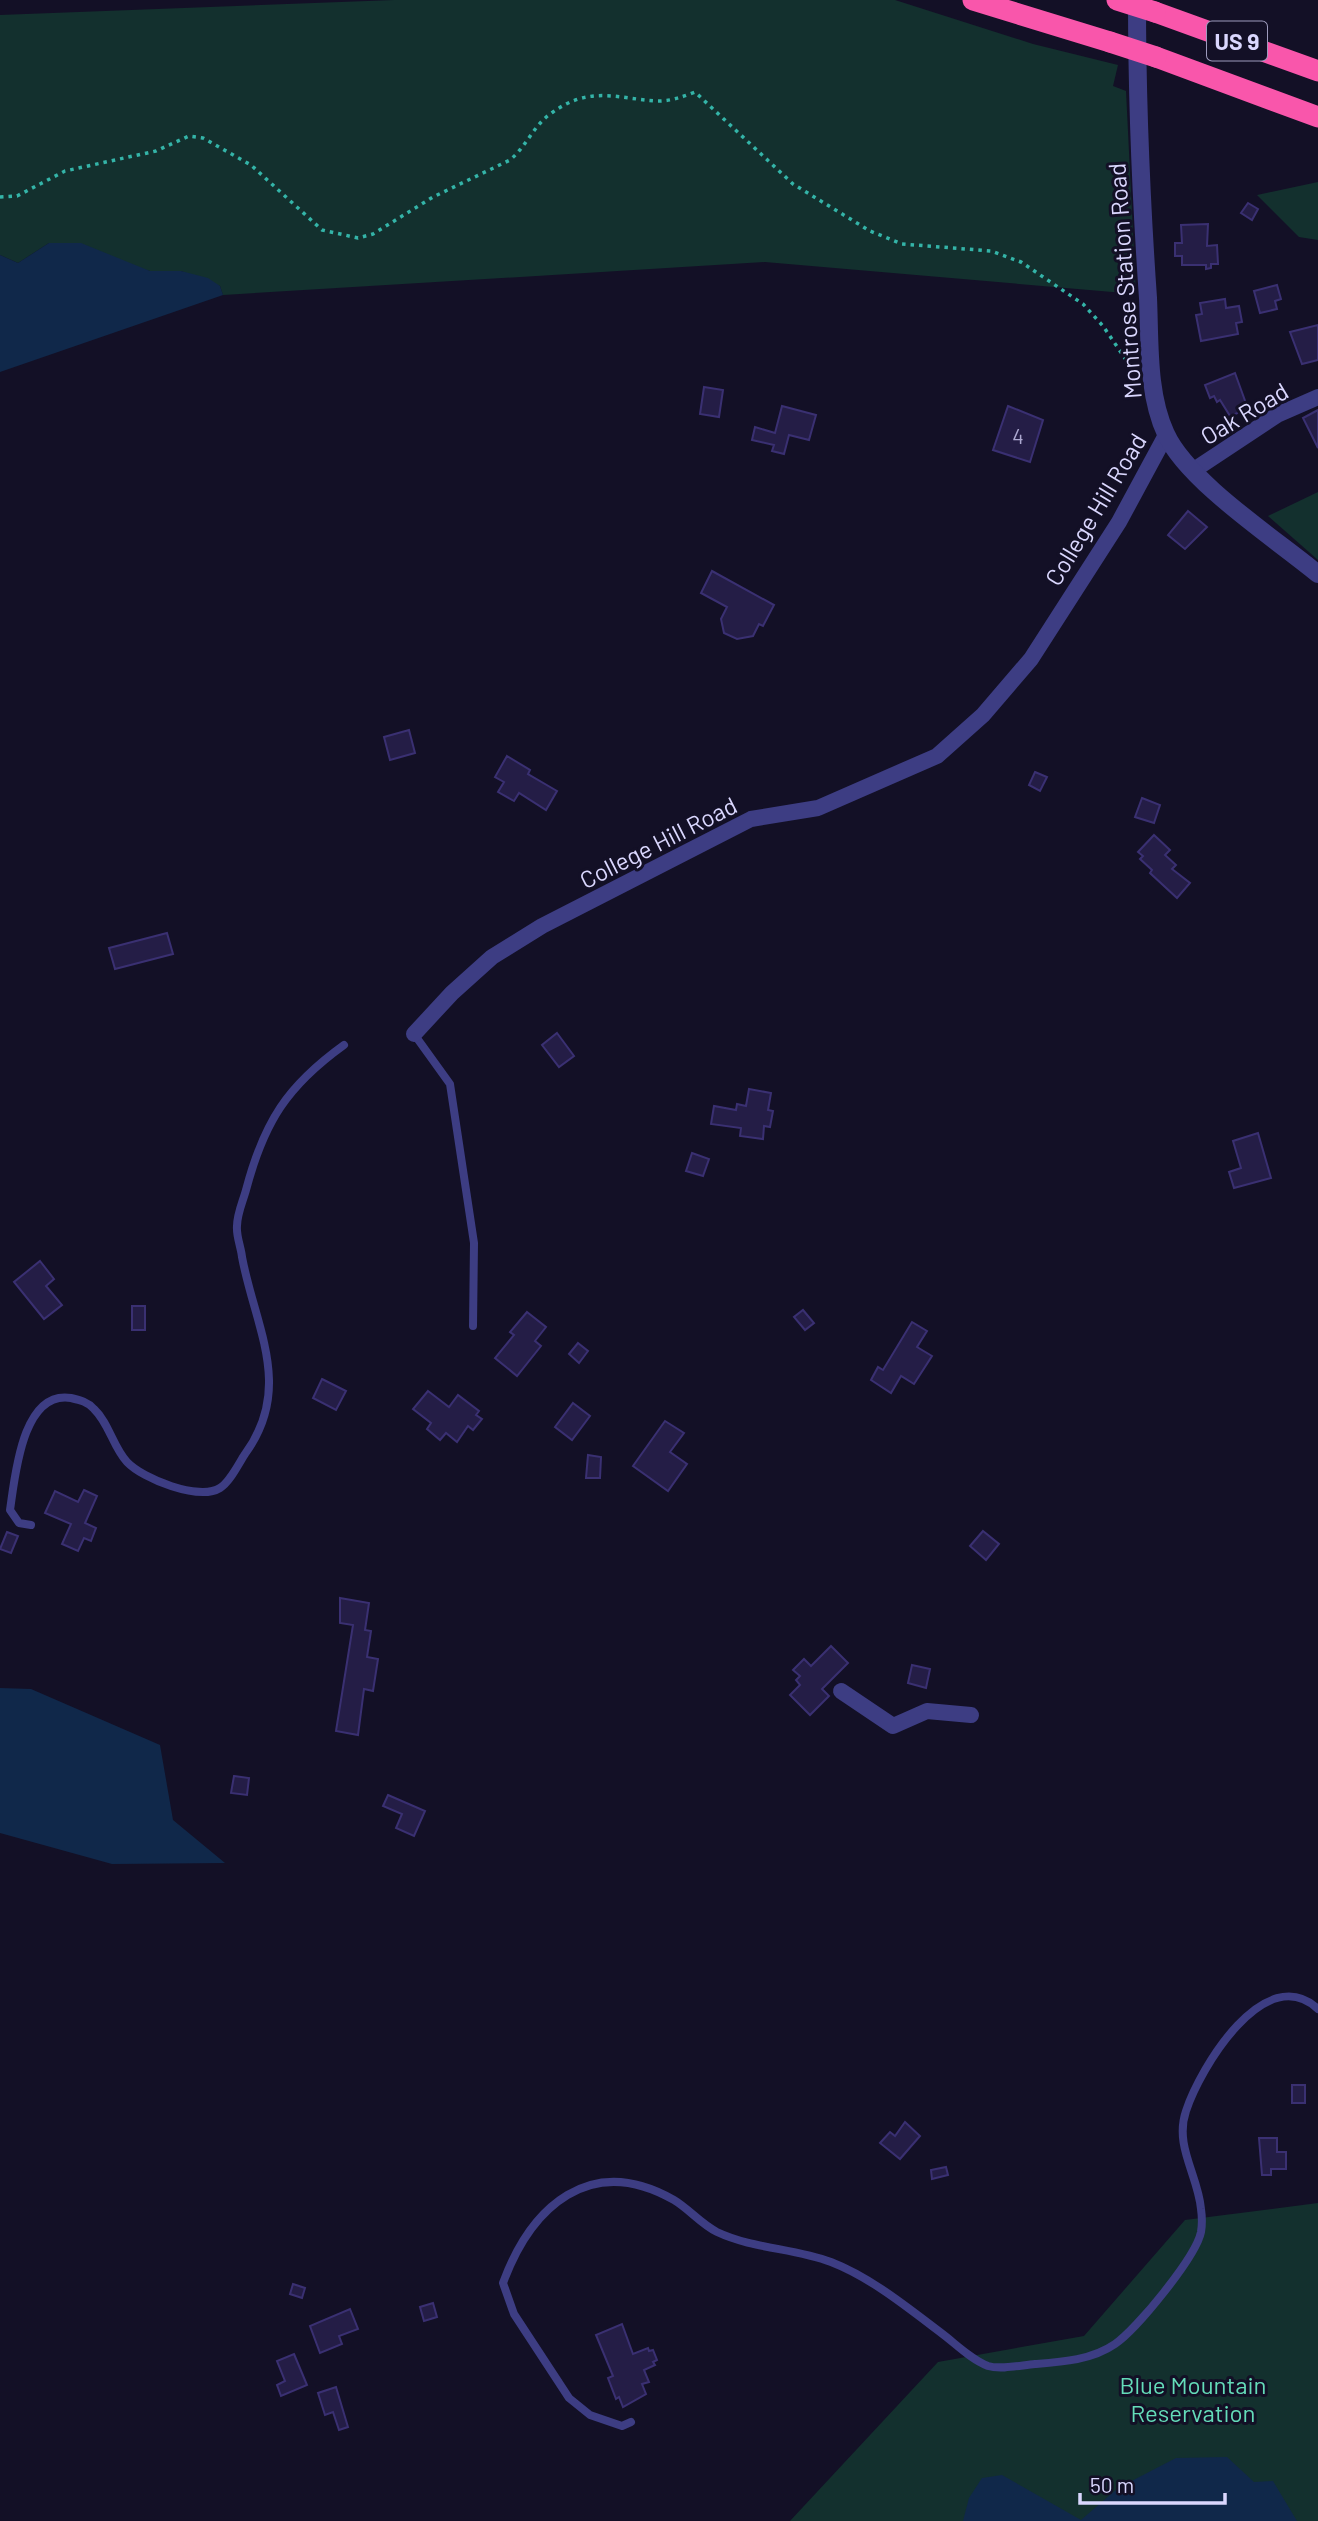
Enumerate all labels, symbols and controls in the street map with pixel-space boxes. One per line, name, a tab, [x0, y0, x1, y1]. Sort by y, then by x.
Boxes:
road number: US 9	[1207, 22, 1267, 60]
street label: Montrose Station Road	[1101, 162, 1147, 400]
street label: Oak Road	[1195, 376, 1293, 450]
house number: 4	[1012, 423, 1024, 448]
street label: College Hill Road	[1038, 428, 1152, 590]
street label: College Hill Road	[575, 790, 741, 894]
park label: Blue Mountain Reservation	[1119, 2370, 1267, 2427]
scale bar	[1080, 2462, 1225, 2506]
text: 50 m	[1090, 2472, 1134, 2497]

